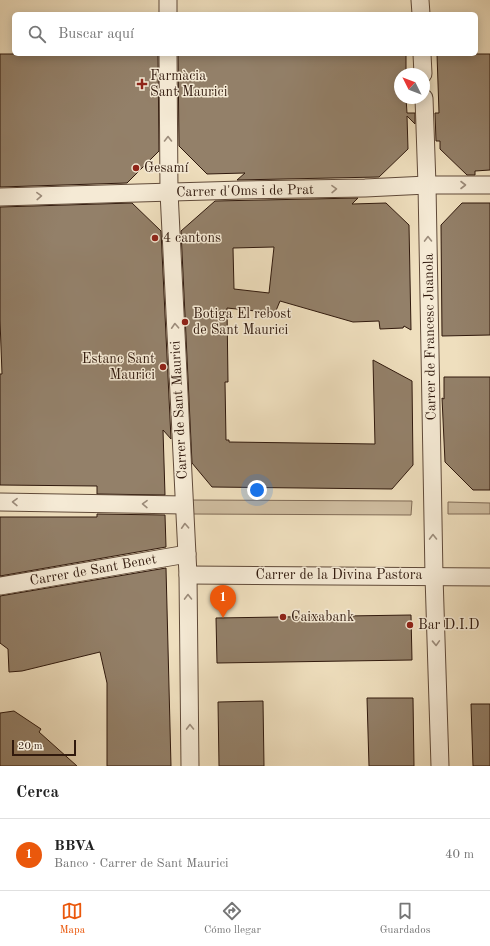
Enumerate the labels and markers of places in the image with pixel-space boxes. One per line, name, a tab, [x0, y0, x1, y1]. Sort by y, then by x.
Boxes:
place label: Farmàcia Sant Maurici	[150, 69, 228, 99]
marker: Farmàcia Sant Maurici	[137, 79, 147, 89]
place label: Gesamí	[144, 161, 189, 175]
marker: Gesamí	[131, 163, 141, 173]
place label: 4 cantons	[163, 231, 221, 245]
marker: 4 cantons	[150, 233, 160, 243]
place label: Botiga El rebost de Sant Maurici	[193, 307, 291, 337]
marker: Botiga El rebost de Sant Maurici	[180, 317, 190, 327]
place label: Estanc Sant Maurici	[82, 352, 155, 382]
marker: Estanc Sant Maurici	[158, 362, 168, 372]
pin: 1	[210, 585, 236, 618]
place label: Caixabank	[291, 610, 354, 624]
marker: Caixabank	[278, 612, 288, 622]
place label: Bar D.I.D	[418, 618, 480, 632]
marker: Bar D.I.D	[405, 620, 415, 630]

